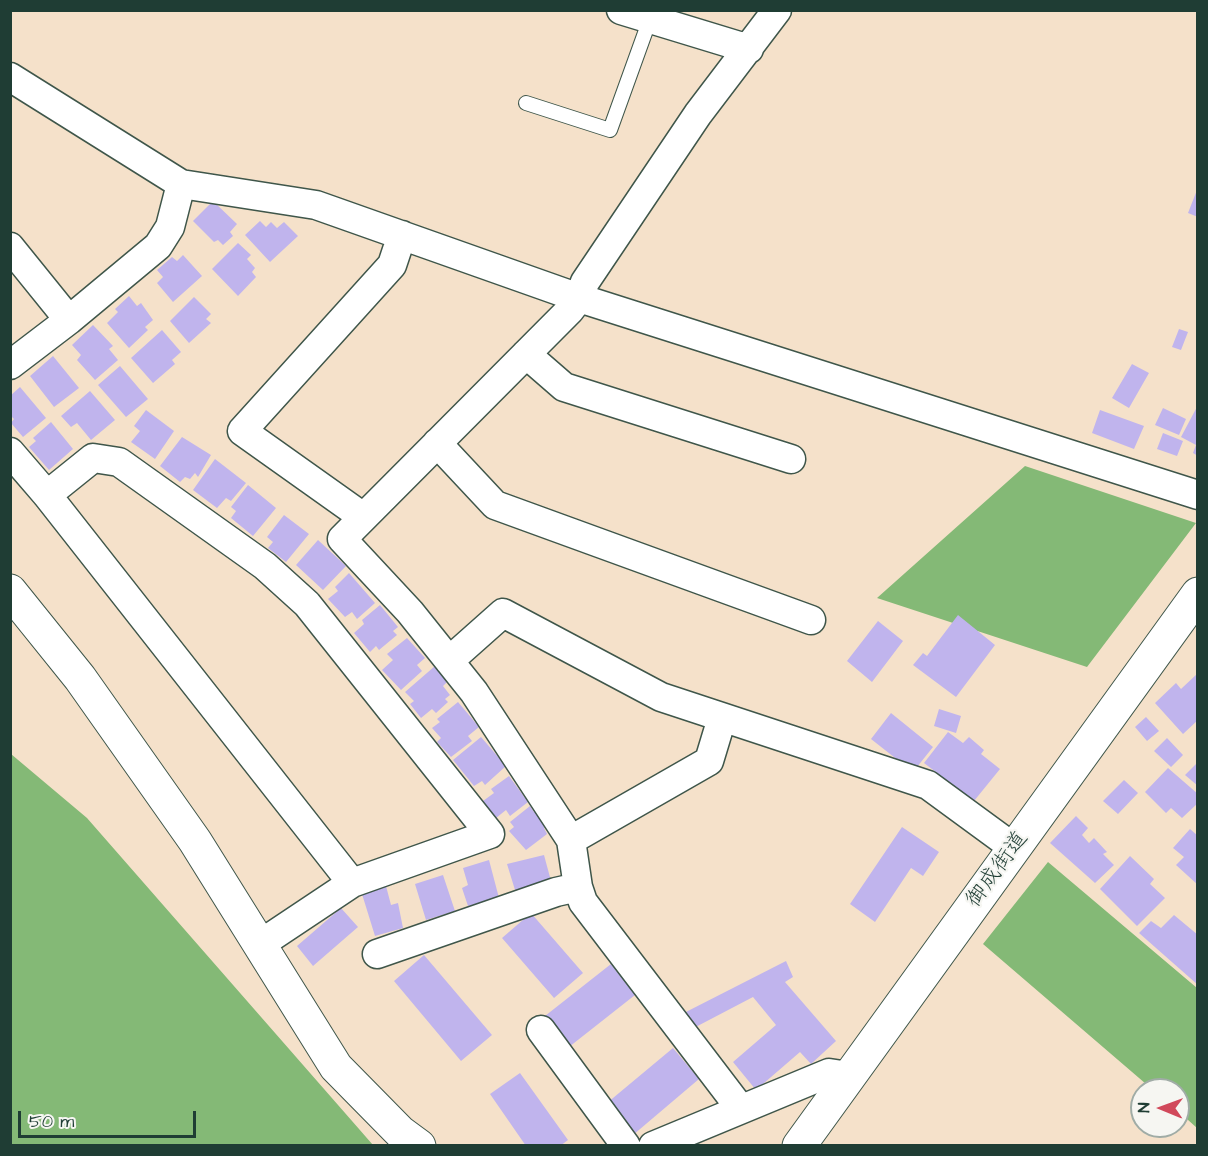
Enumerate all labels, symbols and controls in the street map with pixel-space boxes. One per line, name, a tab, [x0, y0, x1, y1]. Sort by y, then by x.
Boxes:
street label: 御成街道	[961, 827, 1035, 913]
north arrow	[1130, 1078, 1190, 1138]
scale bar	[21, 1099, 200, 1137]
text: N	[1133, 1103, 1155, 1113]
text: 50 m	[29, 1109, 74, 1134]

